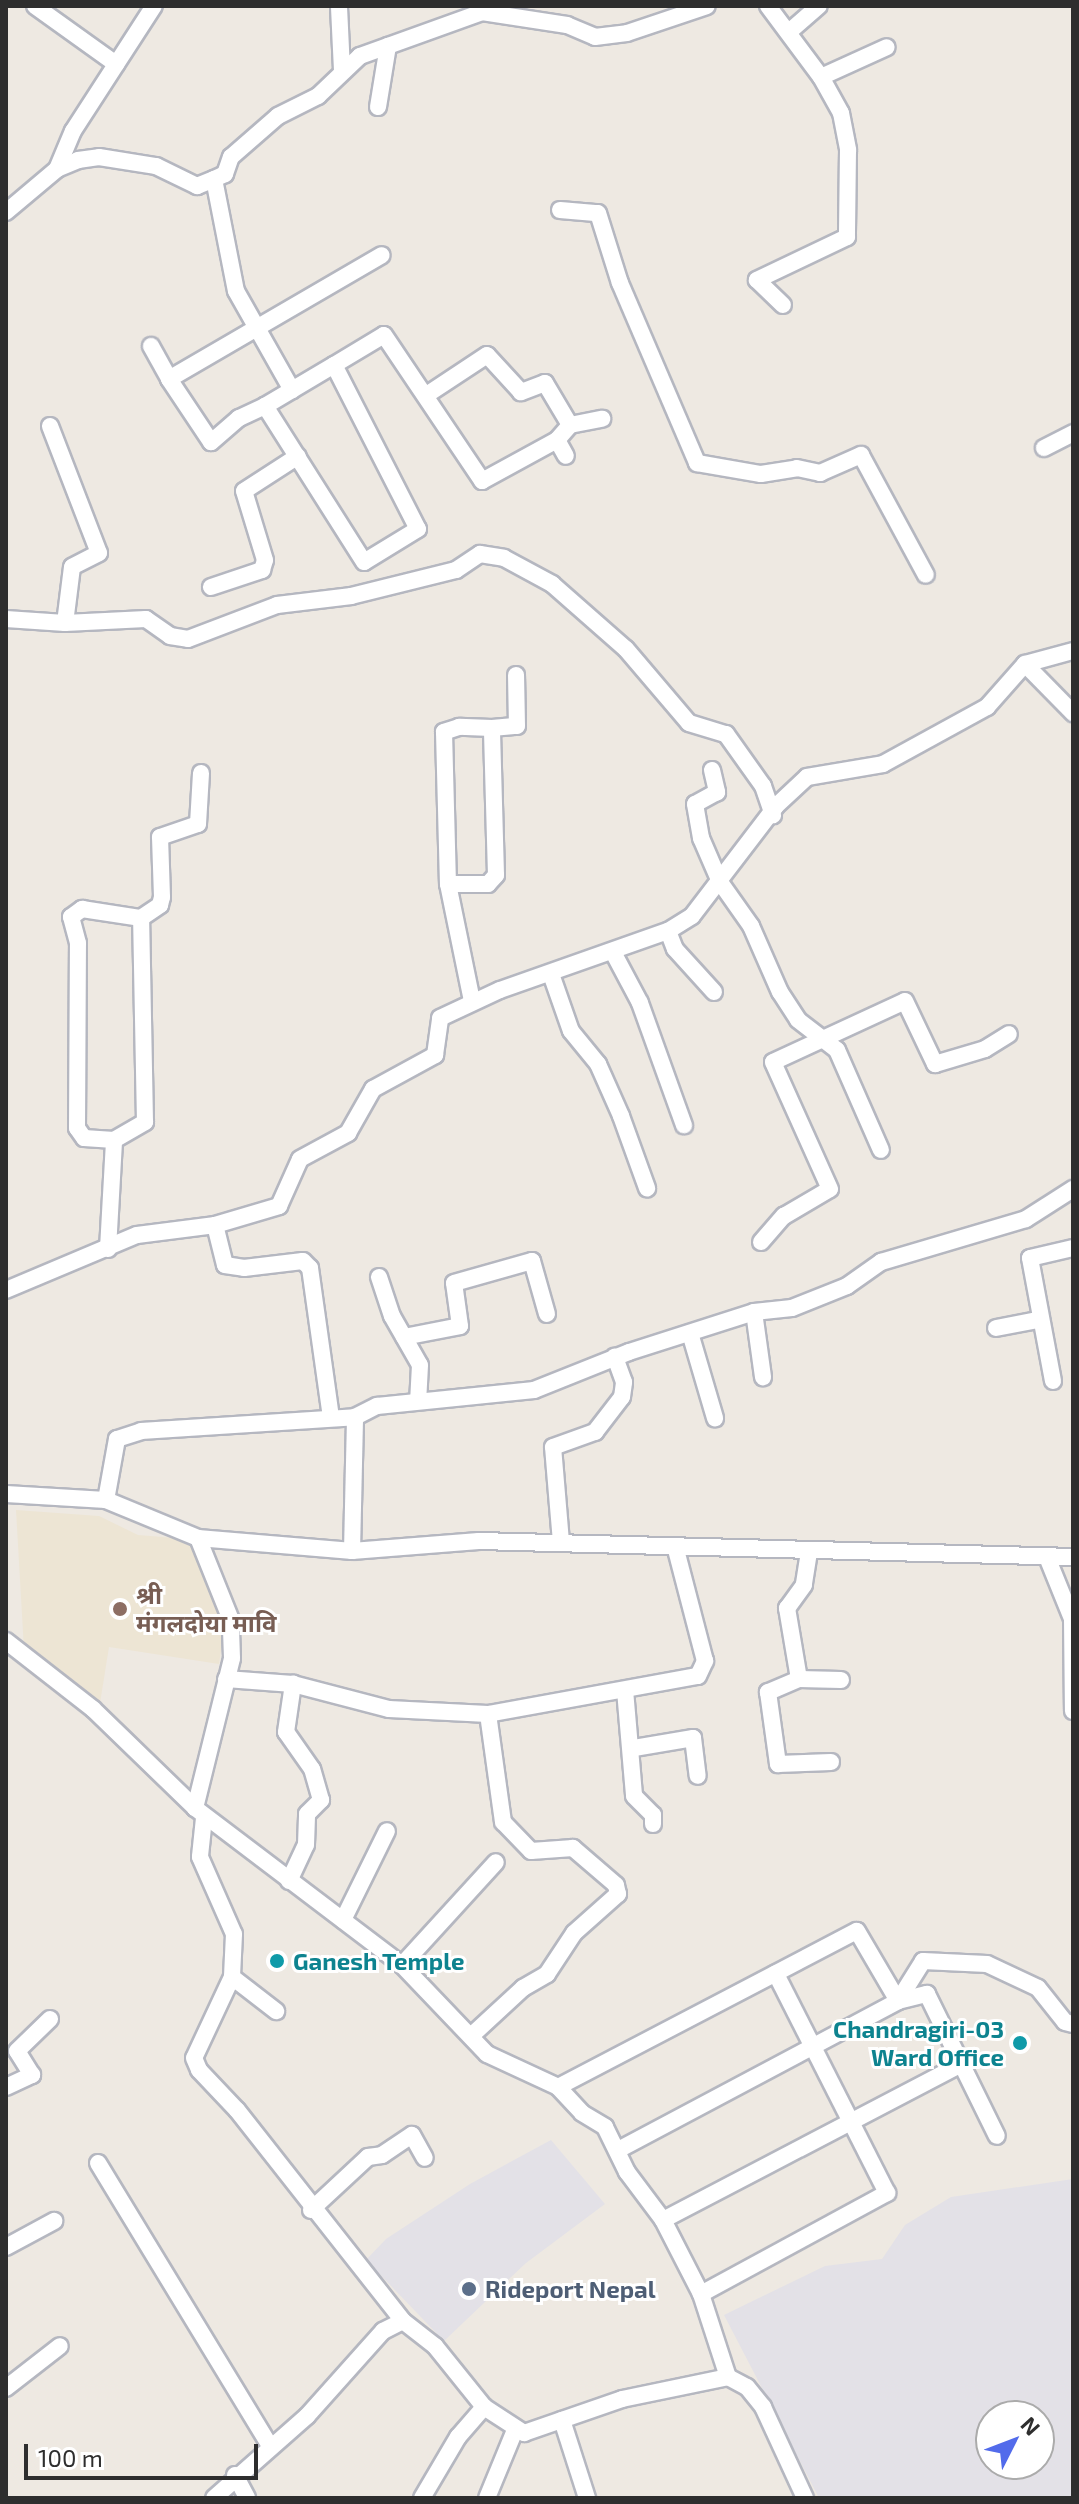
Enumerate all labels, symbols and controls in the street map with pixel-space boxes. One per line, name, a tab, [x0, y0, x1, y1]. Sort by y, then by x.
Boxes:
place label: श्री मंगलदोया मावि	[136, 1581, 276, 1637]
marker: श्री मंगलदोया मावि	[111, 1600, 129, 1618]
place label: Ganesh Temple	[293, 1947, 465, 1975]
marker: Ganesh Temple	[268, 1952, 286, 1970]
place label: Chandragiri-03 Ward Office	[833, 2015, 1004, 2071]
marker: Chandragiri-03 Ward Office	[1011, 2034, 1029, 2052]
place label: Rideport Nepal	[485, 2275, 656, 2303]
marker: Rideport Nepal	[460, 2280, 478, 2298]
north arrow	[975, 2400, 1055, 2480]
text: N	[1016, 2411, 1046, 2440]
scale bar	[28, 2428, 262, 2478]
text: 100 m	[38, 2443, 103, 2472]

